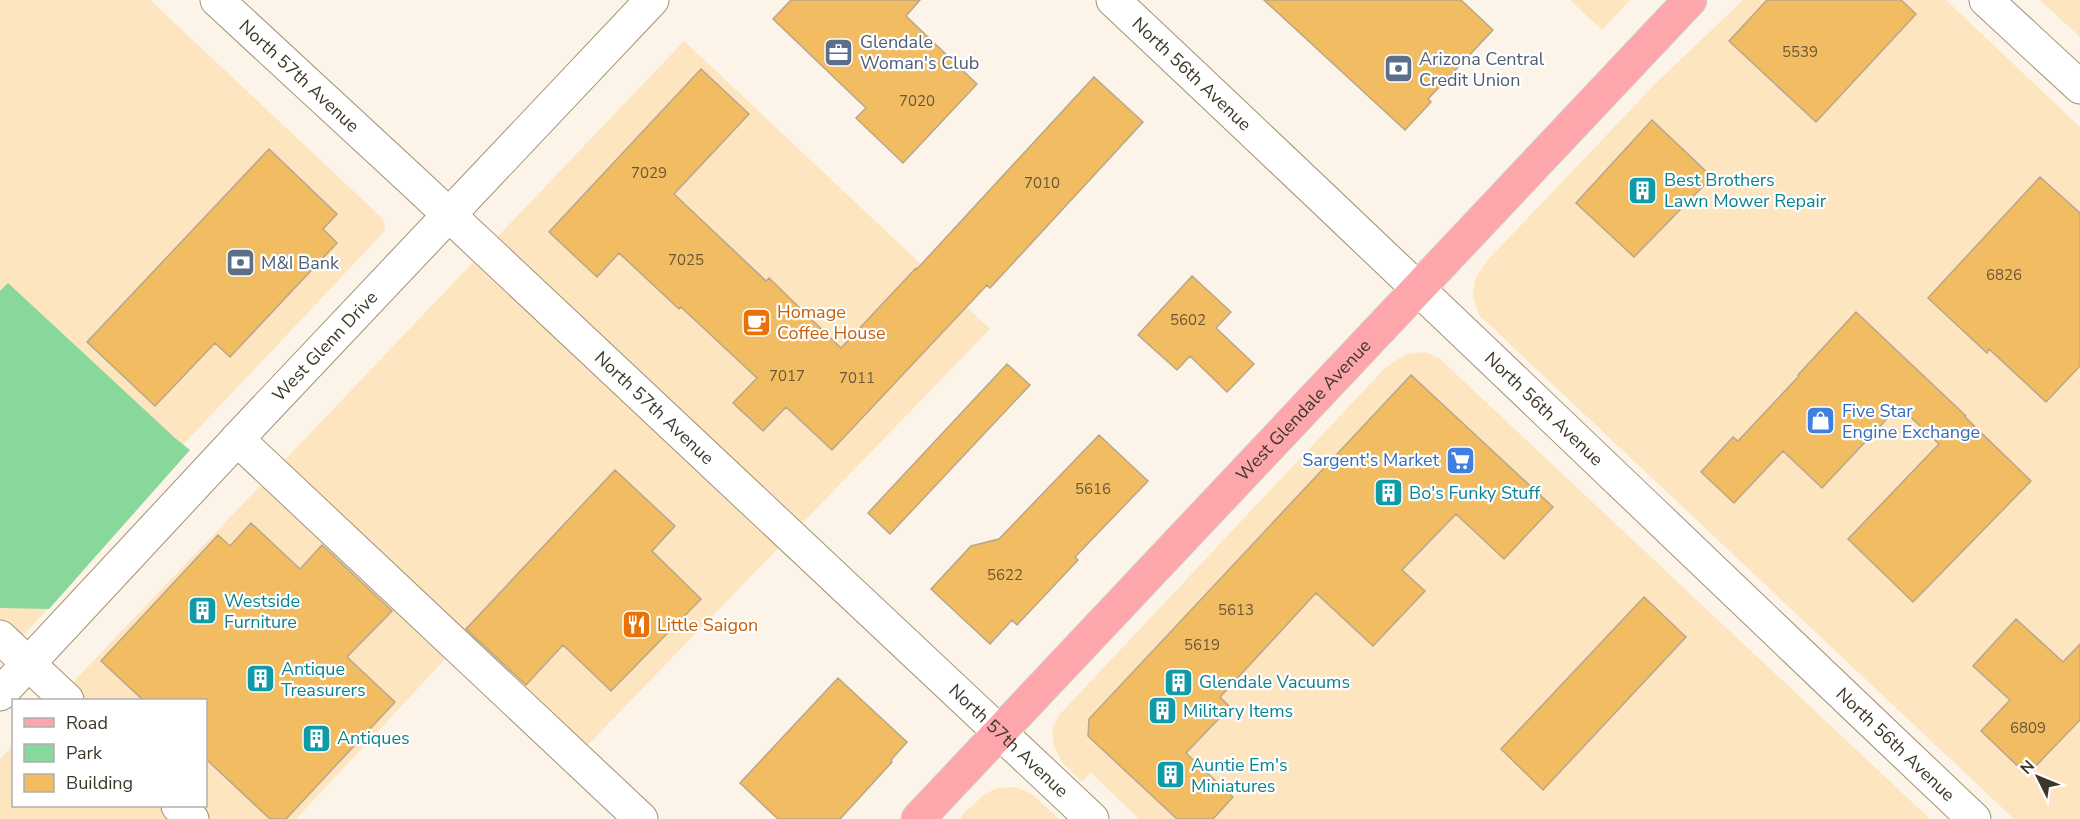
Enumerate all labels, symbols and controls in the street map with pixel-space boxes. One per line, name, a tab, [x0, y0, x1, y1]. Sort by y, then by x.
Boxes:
street label: North 56th Avenue	[1127, 12, 1256, 136]
street label: North 57th Avenue	[234, 14, 365, 138]
place label: Glendale Woman's Club	[860, 30, 979, 75]
office icon: Glendale Woman's Club	[823, 36, 855, 68]
house number: 5539	[1782, 42, 1818, 62]
place label: Arizona Central Credit Union	[1419, 47, 1545, 92]
bank icon: Arizona Central Credit Union	[1382, 53, 1414, 85]
house number: 7020	[899, 91, 935, 111]
house number: 7029	[631, 163, 667, 183]
place label: Best Brothers Lawn Mower Repair	[1664, 168, 1827, 213]
house number: 7010	[1024, 173, 1060, 193]
building icon: Best Brothers Lawn Mower Repair	[1627, 174, 1659, 206]
bank icon: M&I Bank	[224, 247, 256, 279]
house number: 7025	[668, 250, 704, 270]
place label: M&I Bank	[261, 251, 340, 275]
house number: 6826	[1986, 265, 2022, 285]
street label: West Glenn Drive	[267, 286, 383, 407]
place label: Homage Coffee House	[777, 300, 886, 345]
cafe icon: Homage Coffee House	[740, 306, 772, 338]
house number: 5602	[1170, 310, 1206, 330]
street label: West Glendale Avenue	[1231, 334, 1376, 486]
street label: North 57th Avenue	[589, 346, 719, 470]
street label: North 56th Avenue	[1479, 346, 1608, 471]
house number: 7017	[769, 366, 805, 386]
house number: 7011	[839, 368, 875, 388]
place label: Five Star Engine Exchange	[1842, 399, 1980, 444]
shop icon: Five Star Engine Exchange	[1805, 405, 1837, 437]
supermarket icon: Sargent's Market	[1444, 444, 1476, 476]
place label: Sargent's Market	[1302, 448, 1440, 472]
building icon: Bo's Funky Stuff	[1372, 477, 1404, 509]
house number: 5616	[1075, 479, 1111, 499]
place label: Bo's Funky Stuff	[1409, 481, 1541, 505]
house number: 5622	[987, 565, 1023, 585]
place label: Westside Furniture	[224, 589, 300, 634]
building icon: Westside Furniture	[187, 595, 219, 627]
house number: 5613	[1218, 600, 1254, 620]
restaurant icon: Little Saigon	[620, 609, 652, 641]
place label: Little Saigon	[657, 613, 758, 637]
house number: 5619	[1184, 635, 1220, 655]
place label: Antique Treasurers	[281, 657, 366, 702]
building icon: Antique Treasurers	[244, 663, 276, 695]
building icon: Glendale Vacuums	[1162, 666, 1194, 698]
place label: Glendale Vacuums	[1199, 670, 1350, 694]
street label: North 57th Avenue	[944, 679, 1073, 803]
street label: North 56th Avenue	[1831, 682, 1960, 807]
building icon: Military Items	[1146, 695, 1178, 727]
legend	[12, 699, 207, 807]
place label: Military Items	[1183, 699, 1293, 723]
text: Road	[66, 711, 108, 735]
house number: 6809	[2010, 718, 2046, 738]
building icon: Antiques	[300, 722, 332, 754]
place label: Antiques	[337, 726, 410, 750]
text: Park	[66, 741, 103, 765]
north arrow	[2008, 747, 2068, 807]
place label: Auntie Em's Miniatures	[1191, 753, 1288, 798]
text: N	[2016, 756, 2040, 779]
building icon: Auntie Em's Miniatures	[1154, 759, 1186, 791]
text: Building	[66, 771, 133, 795]

